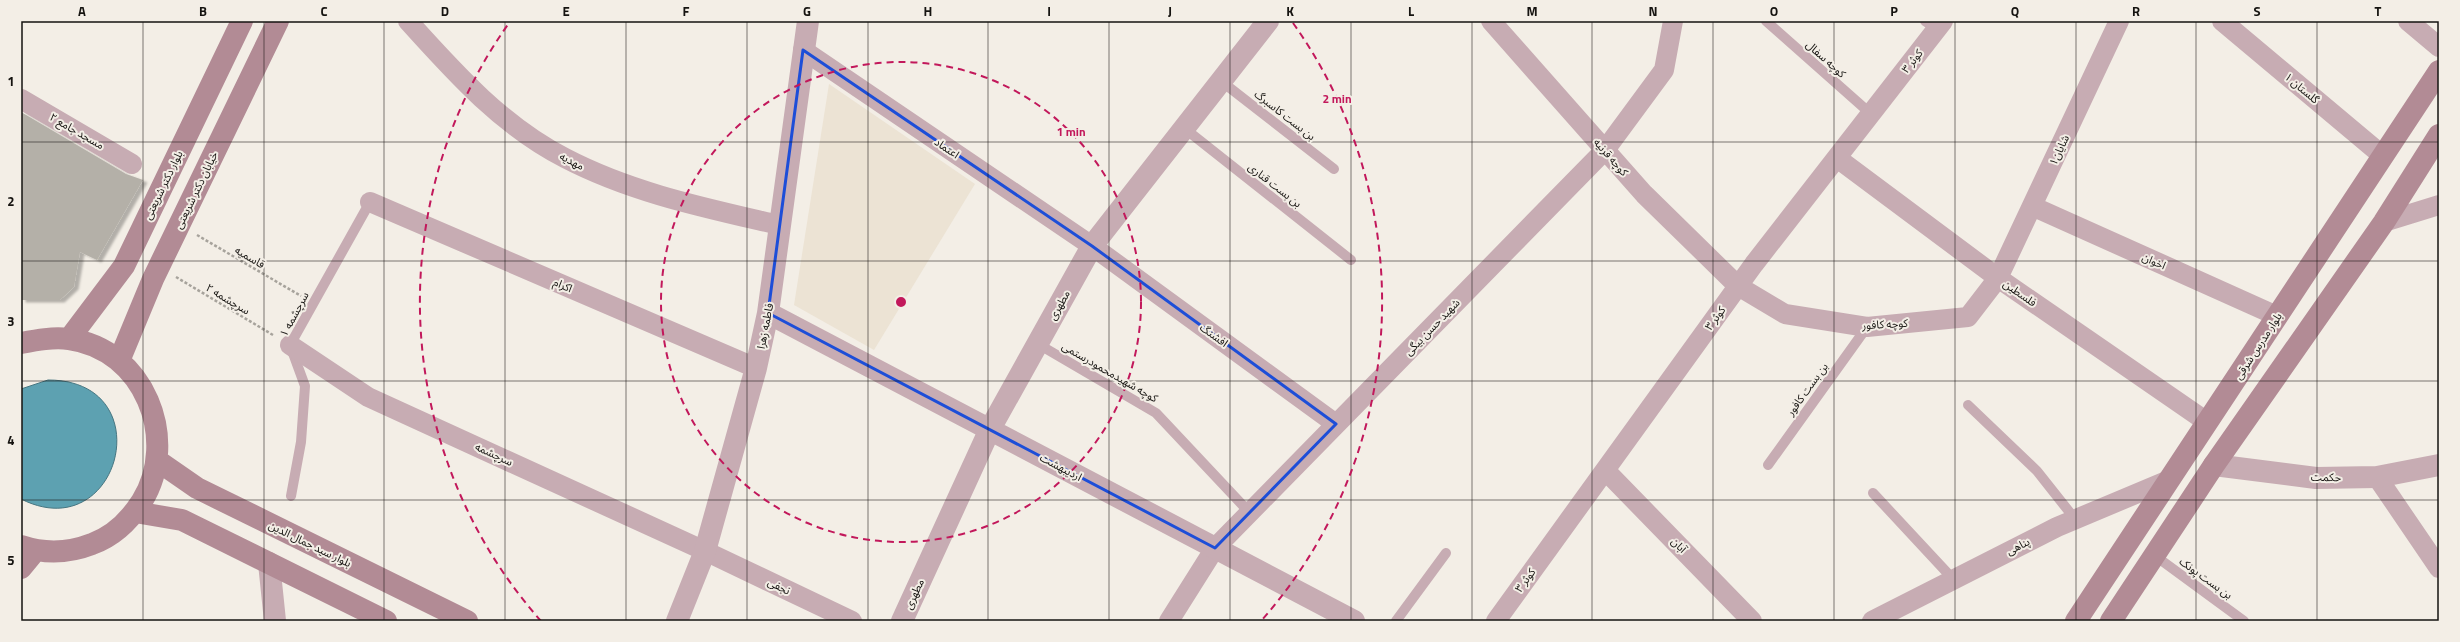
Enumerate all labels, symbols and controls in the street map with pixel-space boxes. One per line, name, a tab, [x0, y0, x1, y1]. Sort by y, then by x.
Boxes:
text: A	[78, 1, 86, 21]
text: B	[199, 1, 207, 21]
text: C	[320, 1, 328, 21]
text: D	[441, 1, 449, 21]
text: E	[562, 1, 570, 21]
text: F	[683, 1, 690, 21]
text: G	[803, 1, 811, 21]
text: H	[924, 1, 932, 21]
text: I	[1047, 1, 1051, 21]
text: J	[1168, 1, 1172, 21]
text: K	[1286, 1, 1294, 21]
text: L	[1408, 1, 1414, 21]
text: M	[1526, 1, 1538, 21]
text: N	[1648, 1, 1658, 21]
text: O	[1770, 1, 1778, 21]
text: P	[1890, 1, 1898, 21]
text: Q	[2011, 1, 2019, 21]
text: R	[2132, 1, 2140, 21]
text: S	[2253, 1, 2261, 21]
text: T	[2375, 1, 2382, 21]
street label: کوچه سفال	[1802, 37, 1850, 82]
street label: کوثر ۳	[1898, 45, 1927, 76]
street label: گلستان ۱	[2281, 69, 2323, 108]
text: 1	[7, 71, 15, 91]
street label: بن بست کاسبرگ	[1251, 86, 1319, 144]
text: 2 min	[1322, 89, 1352, 108]
street label: مسجد جامع ۲	[47, 109, 107, 153]
text: 1 min	[1056, 122, 1086, 141]
street label: شایان۱	[2045, 132, 2073, 168]
street label: اعتماد	[931, 134, 963, 162]
street label: کوچه قرنیه	[1590, 135, 1632, 180]
street label: بلوار دکتر شریعتی	[139, 148, 187, 222]
street label: خیابان دکتر شریعتی	[170, 148, 222, 231]
street label: مهدیه	[557, 148, 587, 174]
street label: بن بست قناری	[1245, 159, 1305, 211]
text: 2	[7, 191, 15, 211]
street label: قاسمیه	[232, 242, 268, 272]
street label: اخوان	[2140, 249, 2168, 273]
street label: اکرام	[551, 274, 575, 296]
street label: فلسطین	[2000, 276, 2040, 310]
street label: سرچشمه ۲	[203, 280, 253, 319]
street label: مطهری	[1044, 287, 1074, 323]
street label: سرچشمه ۱	[275, 288, 313, 339]
centre of rings	[894, 295, 908, 309]
street label: شهید حسن بیگی	[1401, 295, 1464, 359]
street label: فاطمه زهرا	[753, 302, 777, 350]
street label: کوثر ۳	[1701, 302, 1729, 333]
street label: بلوار مدرس شرقی	[2230, 309, 2286, 383]
text: 3	[7, 311, 15, 331]
street label: کوچه کافور	[1861, 315, 1909, 333]
street label: افشنگ	[1197, 319, 1231, 351]
street label: کوچه شهیدمحمودرستمی	[1059, 338, 1161, 406]
street label: بن بست کافور	[1782, 359, 1832, 420]
text: 4	[7, 430, 15, 450]
street label: سرچشمه	[472, 438, 516, 470]
street label: اردیبهشت	[1037, 449, 1085, 485]
street label: حکمت	[2311, 469, 2342, 485]
street label: بلوار سید جمال الدین	[266, 517, 354, 571]
street label: پناهی	[2003, 533, 2033, 559]
street label: آبان	[1668, 534, 1691, 557]
text: 5	[7, 550, 15, 570]
street label: بن بست پونک	[2176, 553, 2236, 603]
street label: کوثر ۳	[1511, 564, 1539, 595]
street label: نجفی	[765, 574, 793, 598]
street label: مطهری	[900, 576, 928, 612]

